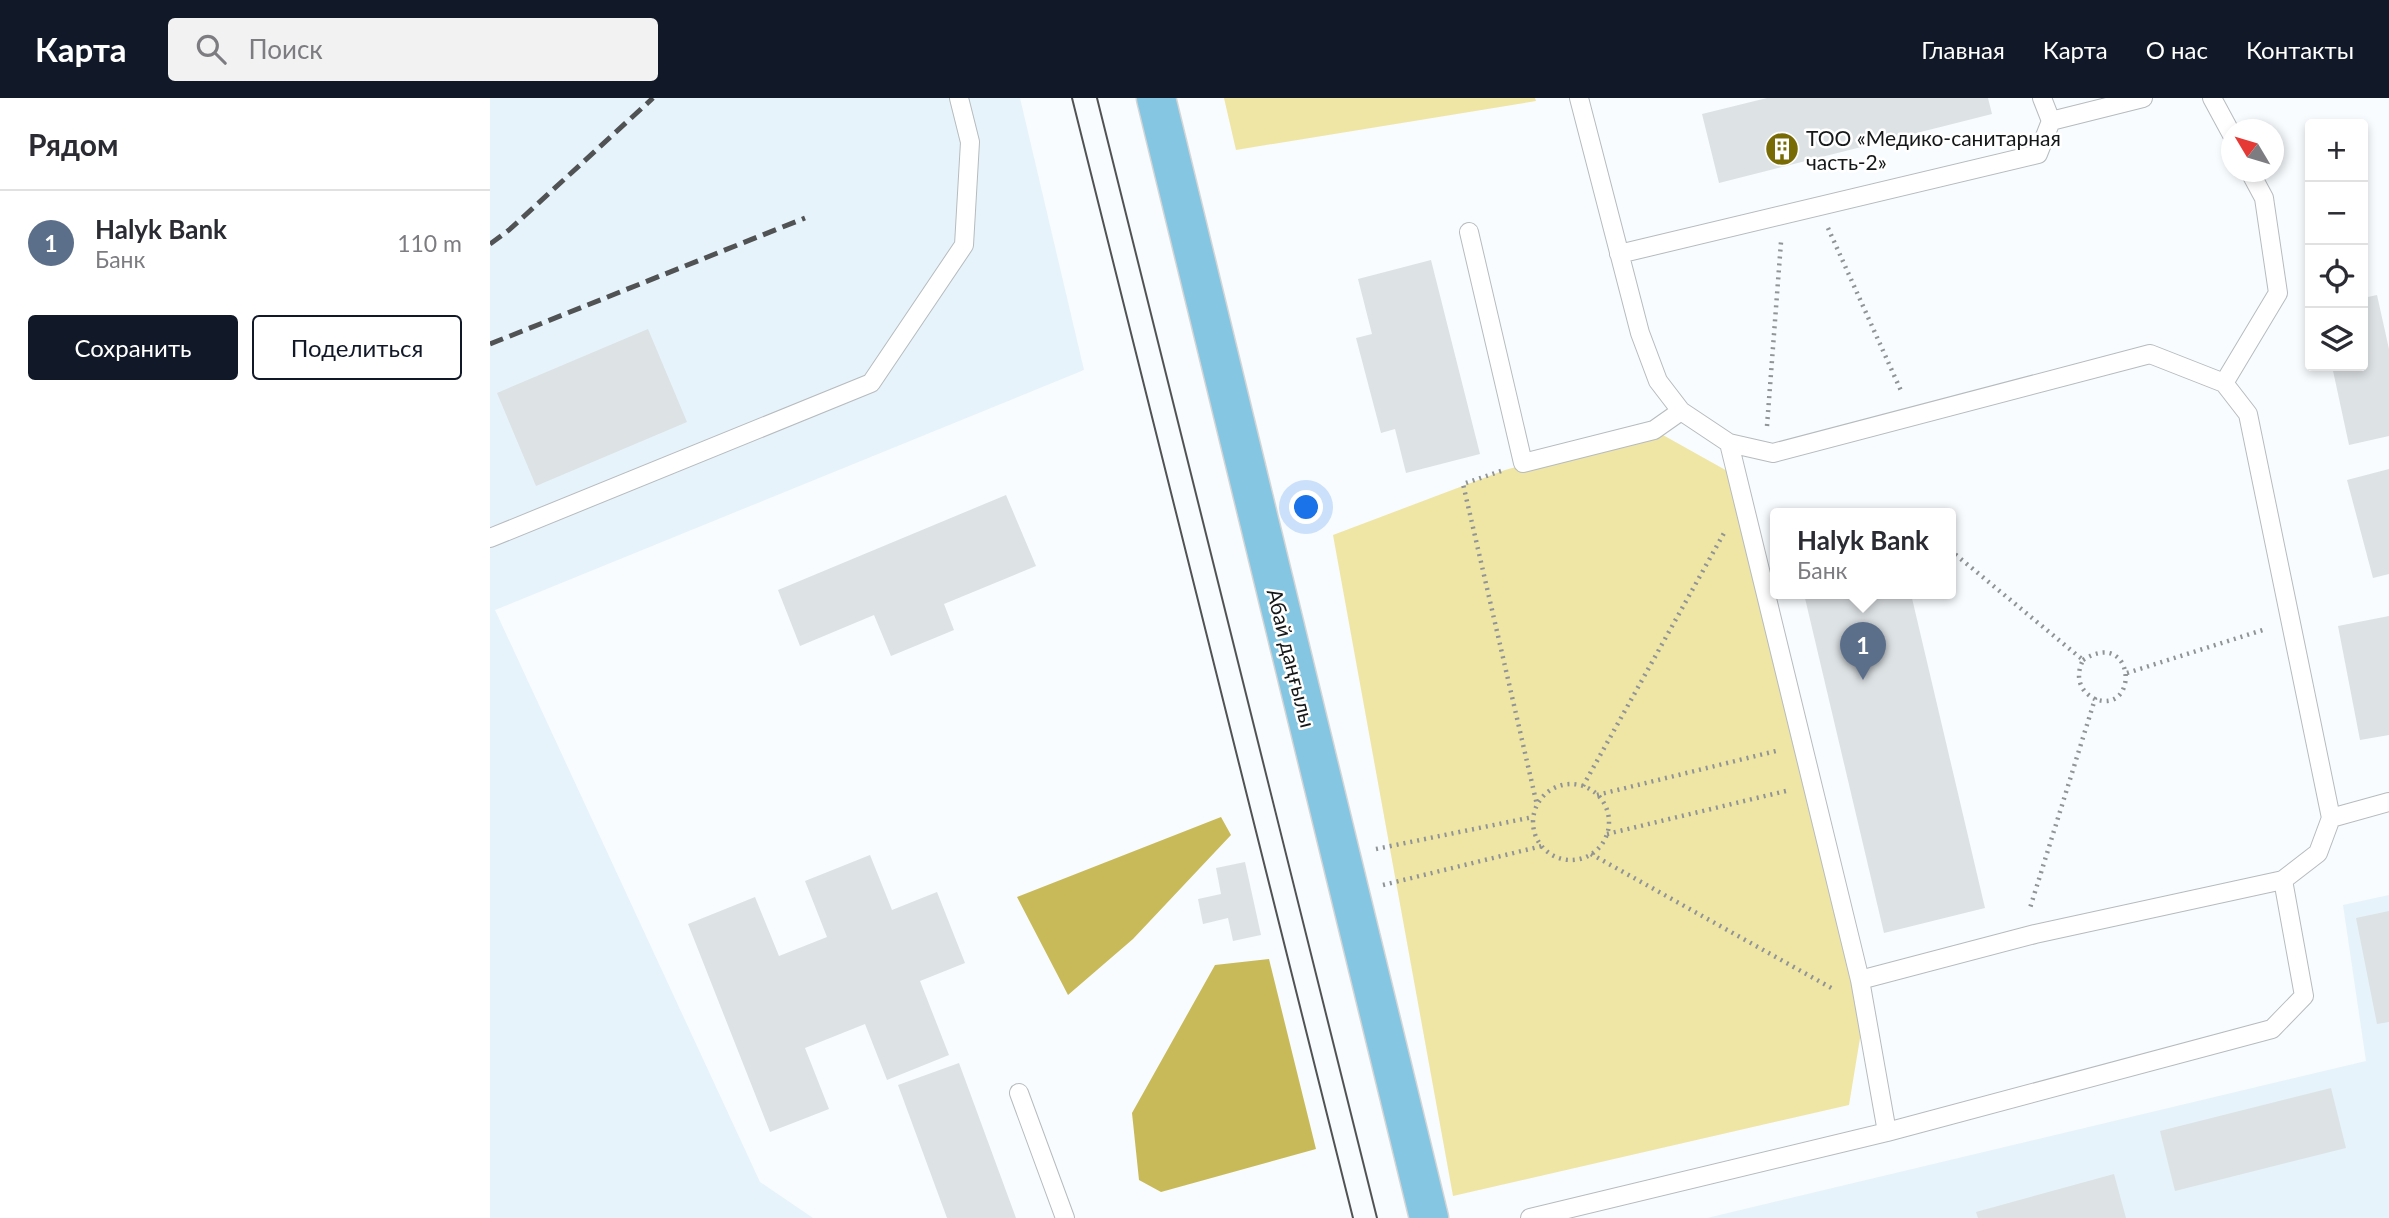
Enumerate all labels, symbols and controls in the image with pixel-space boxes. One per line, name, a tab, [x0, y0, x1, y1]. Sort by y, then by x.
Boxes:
search box	[168, 18, 658, 81]
text: Карта	[35, 29, 126, 69]
icon: search	[192, 30, 230, 68]
text: Поиск	[248, 33, 323, 65]
text: Главная	[1921, 35, 2005, 64]
text: Карта	[2043, 35, 2108, 64]
text: О нас	[2146, 35, 2208, 64]
text: Контакты	[2246, 35, 2354, 64]
north arrow	[2221, 119, 2284, 182]
map controls	[2305, 119, 2368, 371]
button: +	[2305, 119, 2368, 182]
place label: ТОО «Медико-санитарная часть-2»	[1806, 125, 2061, 174]
text: Рядом	[28, 126, 118, 162]
building icon: ТОО «Медико-санитарная часть-2»	[1763, 130, 1801, 168]
button: −	[2305, 182, 2368, 245]
text: Halyk Bank	[95, 213, 227, 245]
text: 1	[44, 229, 58, 257]
text: 110 m	[397, 229, 462, 257]
text: Банк	[95, 245, 145, 273]
button: locate	[2305, 245, 2368, 308]
button: layers	[2305, 308, 2368, 371]
button: Сохранить	[28, 315, 238, 380]
button: Поделиться	[252, 315, 462, 380]
your location	[1289, 490, 1323, 524]
popup	[1770, 508, 1956, 599]
text: Halyk Bank	[1797, 524, 1929, 556]
text: Банк	[1797, 556, 1848, 584]
street label: Абай даңғылы	[1263, 586, 1321, 730]
pin: 1	[1840, 622, 1886, 680]

